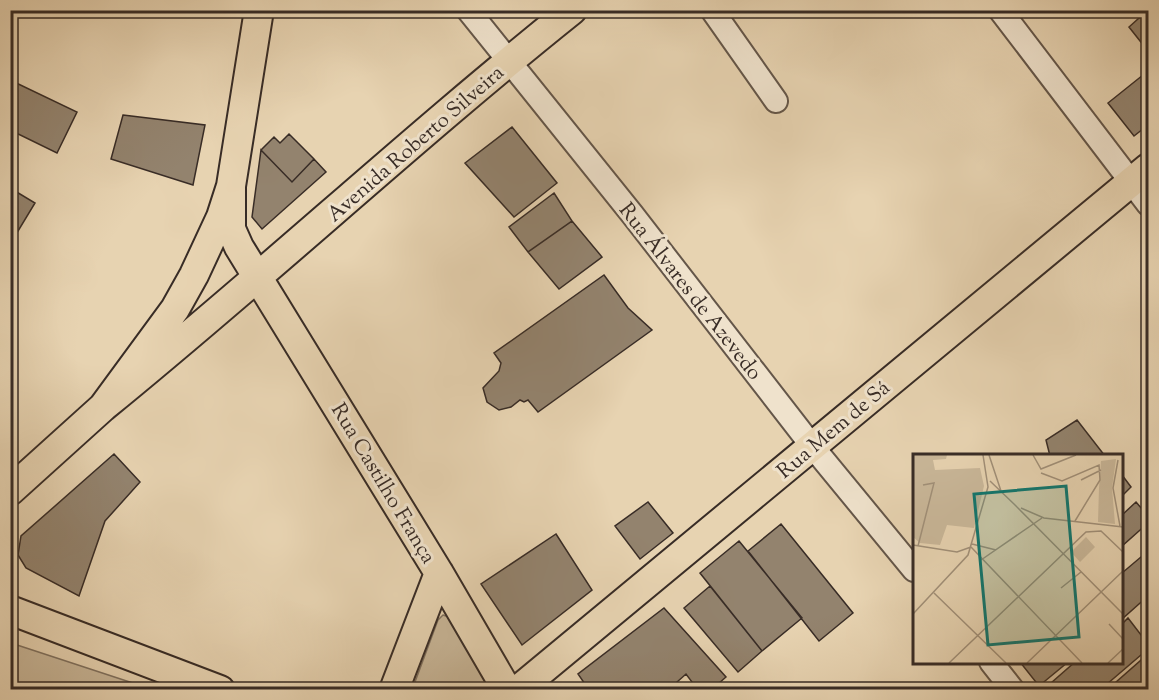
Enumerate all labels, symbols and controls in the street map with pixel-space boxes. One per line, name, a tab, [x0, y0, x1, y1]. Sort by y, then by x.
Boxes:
street label: Avenida Roberto Silveira	[321, 59, 512, 230]
street label: Rua Álvares de Azevedo	[611, 197, 768, 387]
street label: Rua Mem de Sá	[771, 374, 898, 487]
street label: Rua Castilho França	[322, 398, 442, 570]
inset map	[913, 454, 1123, 664]

